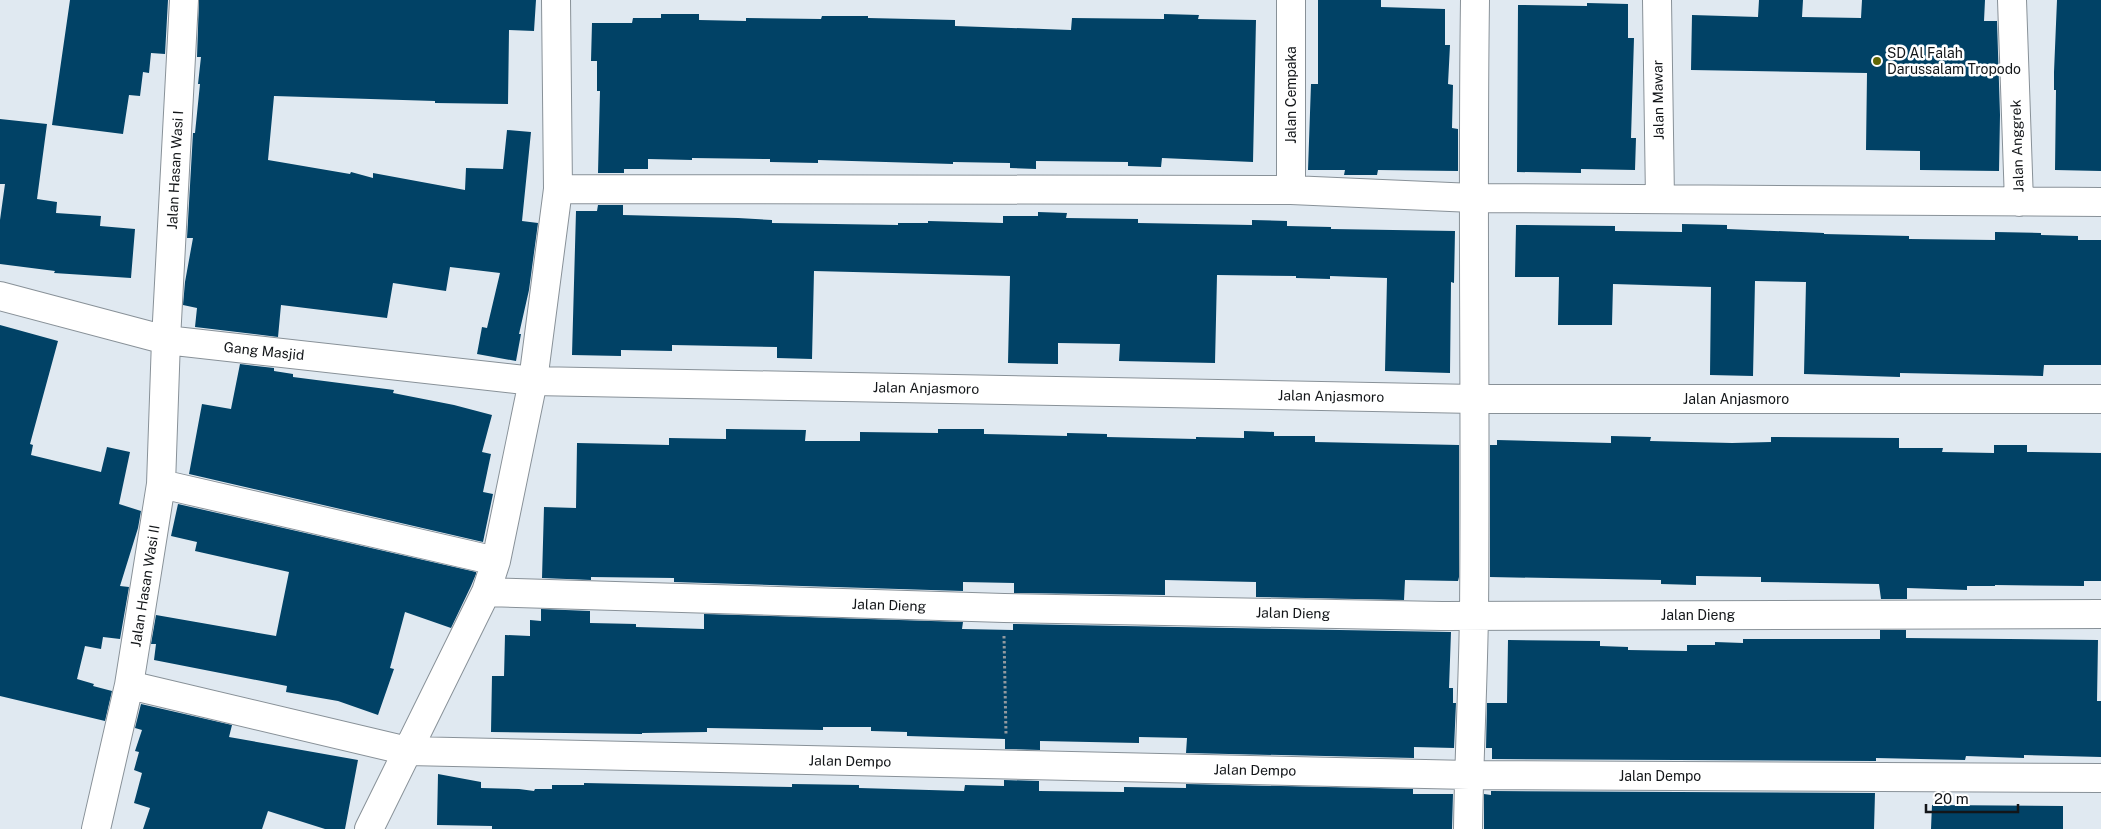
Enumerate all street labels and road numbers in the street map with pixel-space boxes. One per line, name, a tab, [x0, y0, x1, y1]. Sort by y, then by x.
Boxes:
street label: Jalan Cempaka	[1283, 46, 1299, 144]
street label: Jalan Mawar	[1649, 60, 1667, 140]
street label: Jalan Anggrek	[2007, 99, 2027, 193]
street label: Jalan Hasan Wasi I	[164, 110, 186, 230]
street label: Gang Masjid	[223, 339, 305, 363]
street label: Jalan Anjasmoro	[873, 379, 979, 397]
street label: Jalan Anjasmoro	[1278, 387, 1384, 405]
street label: Jalan Anjasmoro	[1683, 391, 1789, 407]
street label: Jalan Hasan Wasi II	[127, 524, 163, 648]
street label: Jalan Dieng	[852, 596, 927, 614]
street label: Jalan Dieng	[1256, 604, 1331, 622]
street label: Jalan Dieng	[1661, 607, 1736, 623]
street label: Jalan Dempo	[809, 752, 891, 770]
street label: Jalan Dempo	[1214, 761, 1296, 779]
street label: Jalan Dempo	[1619, 768, 1701, 784]

